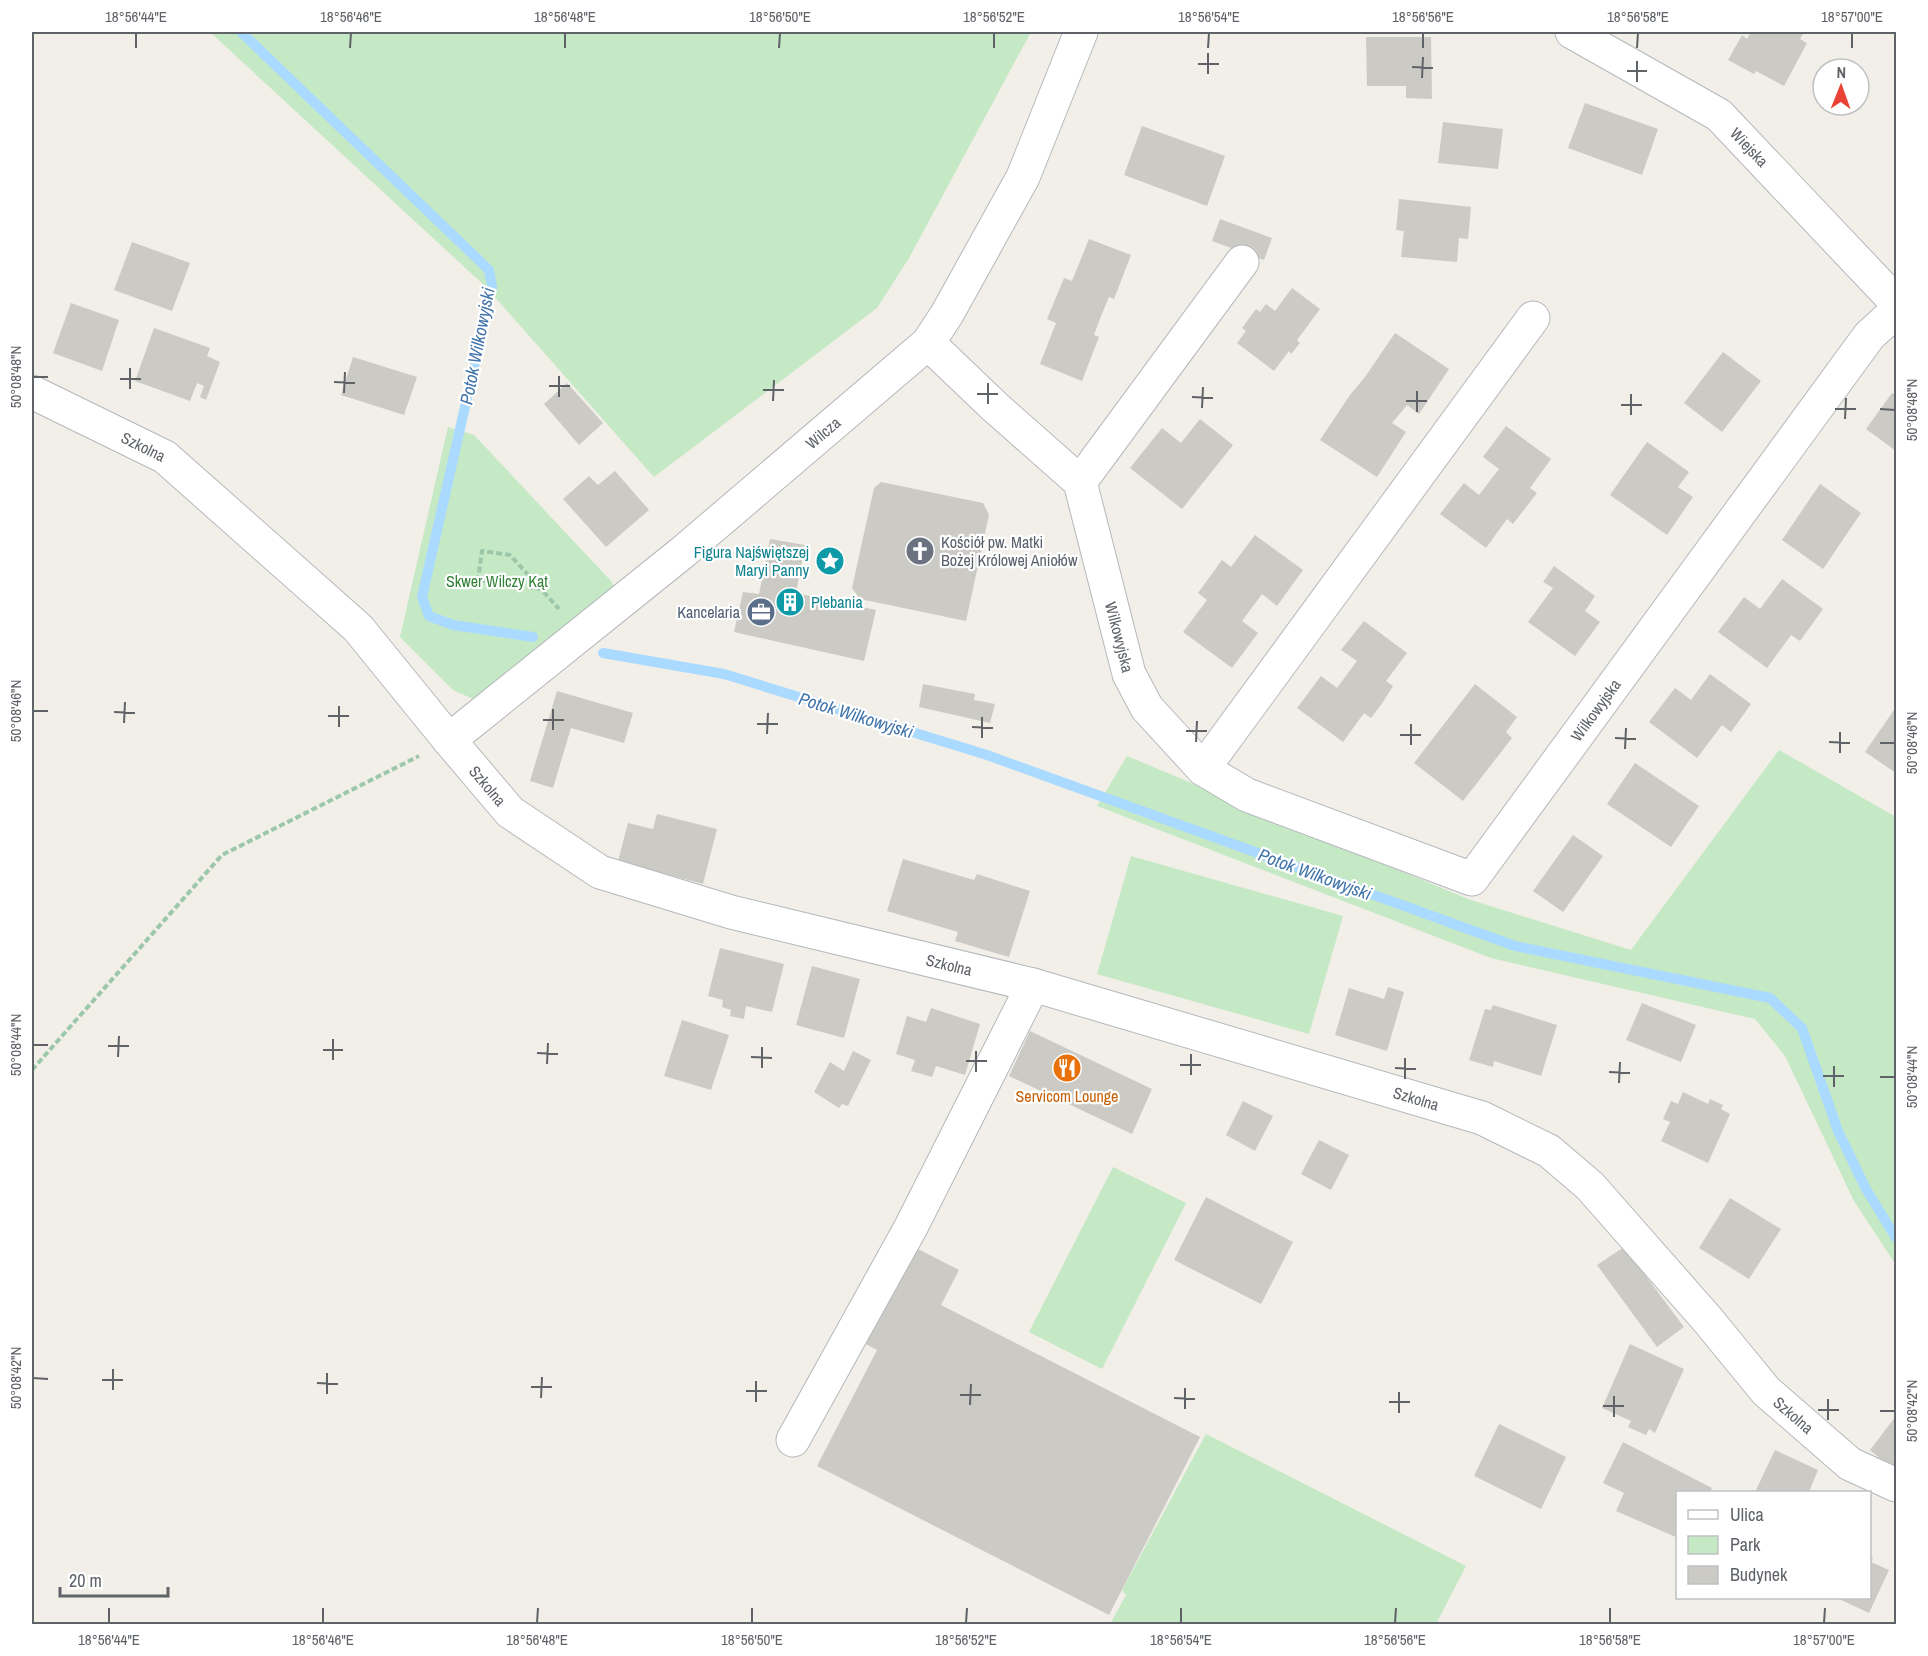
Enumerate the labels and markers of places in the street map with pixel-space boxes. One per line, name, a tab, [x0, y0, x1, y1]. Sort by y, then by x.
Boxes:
place label: Kościół pw. Matki Bożej Królowej Aniołów	[941, 531, 1078, 571]
church icon: Kościół pw. Matki Bożej Królowej Aniołów	[904, 535, 936, 567]
place label: Figura Najświętszej Maryi Panny	[694, 541, 809, 581]
place icon: Figura Najświętszej Maryi Panny	[814, 545, 846, 577]
building icon: Plebania	[774, 586, 806, 618]
place label: Plebania	[811, 591, 863, 613]
office icon: Kancelaria	[745, 596, 777, 628]
place label: Kancelaria	[677, 601, 741, 623]
restaurant icon: Servicom Lounge	[1051, 1052, 1083, 1084]
place label: Servicom Lounge	[1016, 1085, 1118, 1107]

